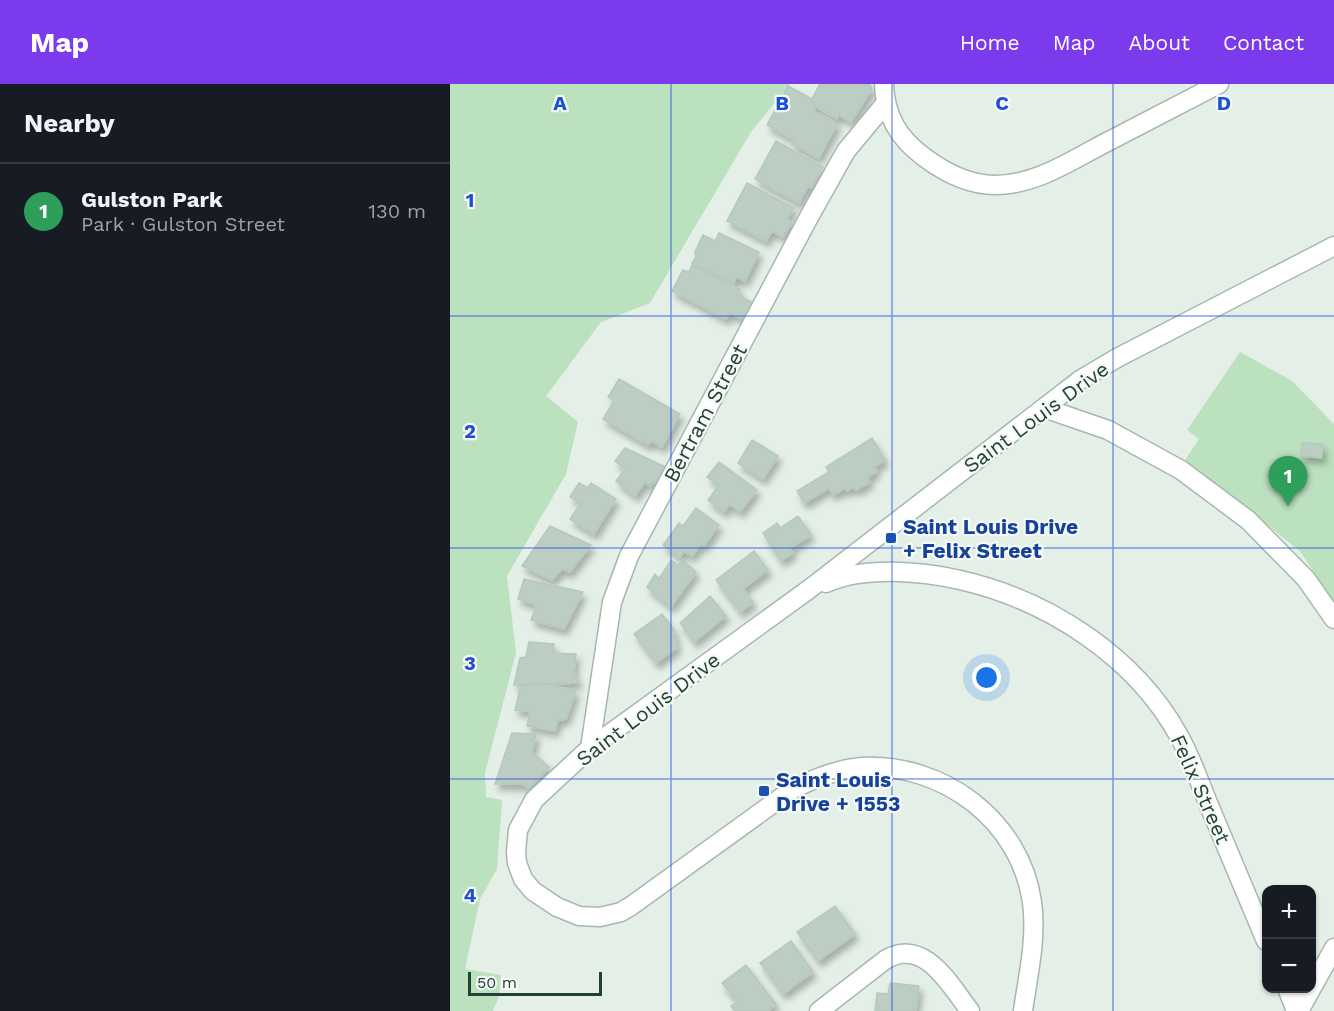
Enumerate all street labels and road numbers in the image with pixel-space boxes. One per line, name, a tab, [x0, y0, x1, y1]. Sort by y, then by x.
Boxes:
street label: Bertram Street	[658, 339, 752, 486]
street label: Saint Louis Drive	[959, 356, 1113, 478]
street label: Saint Louis Drive	[571, 647, 725, 771]
street label: Felix Street	[1166, 731, 1236, 848]

